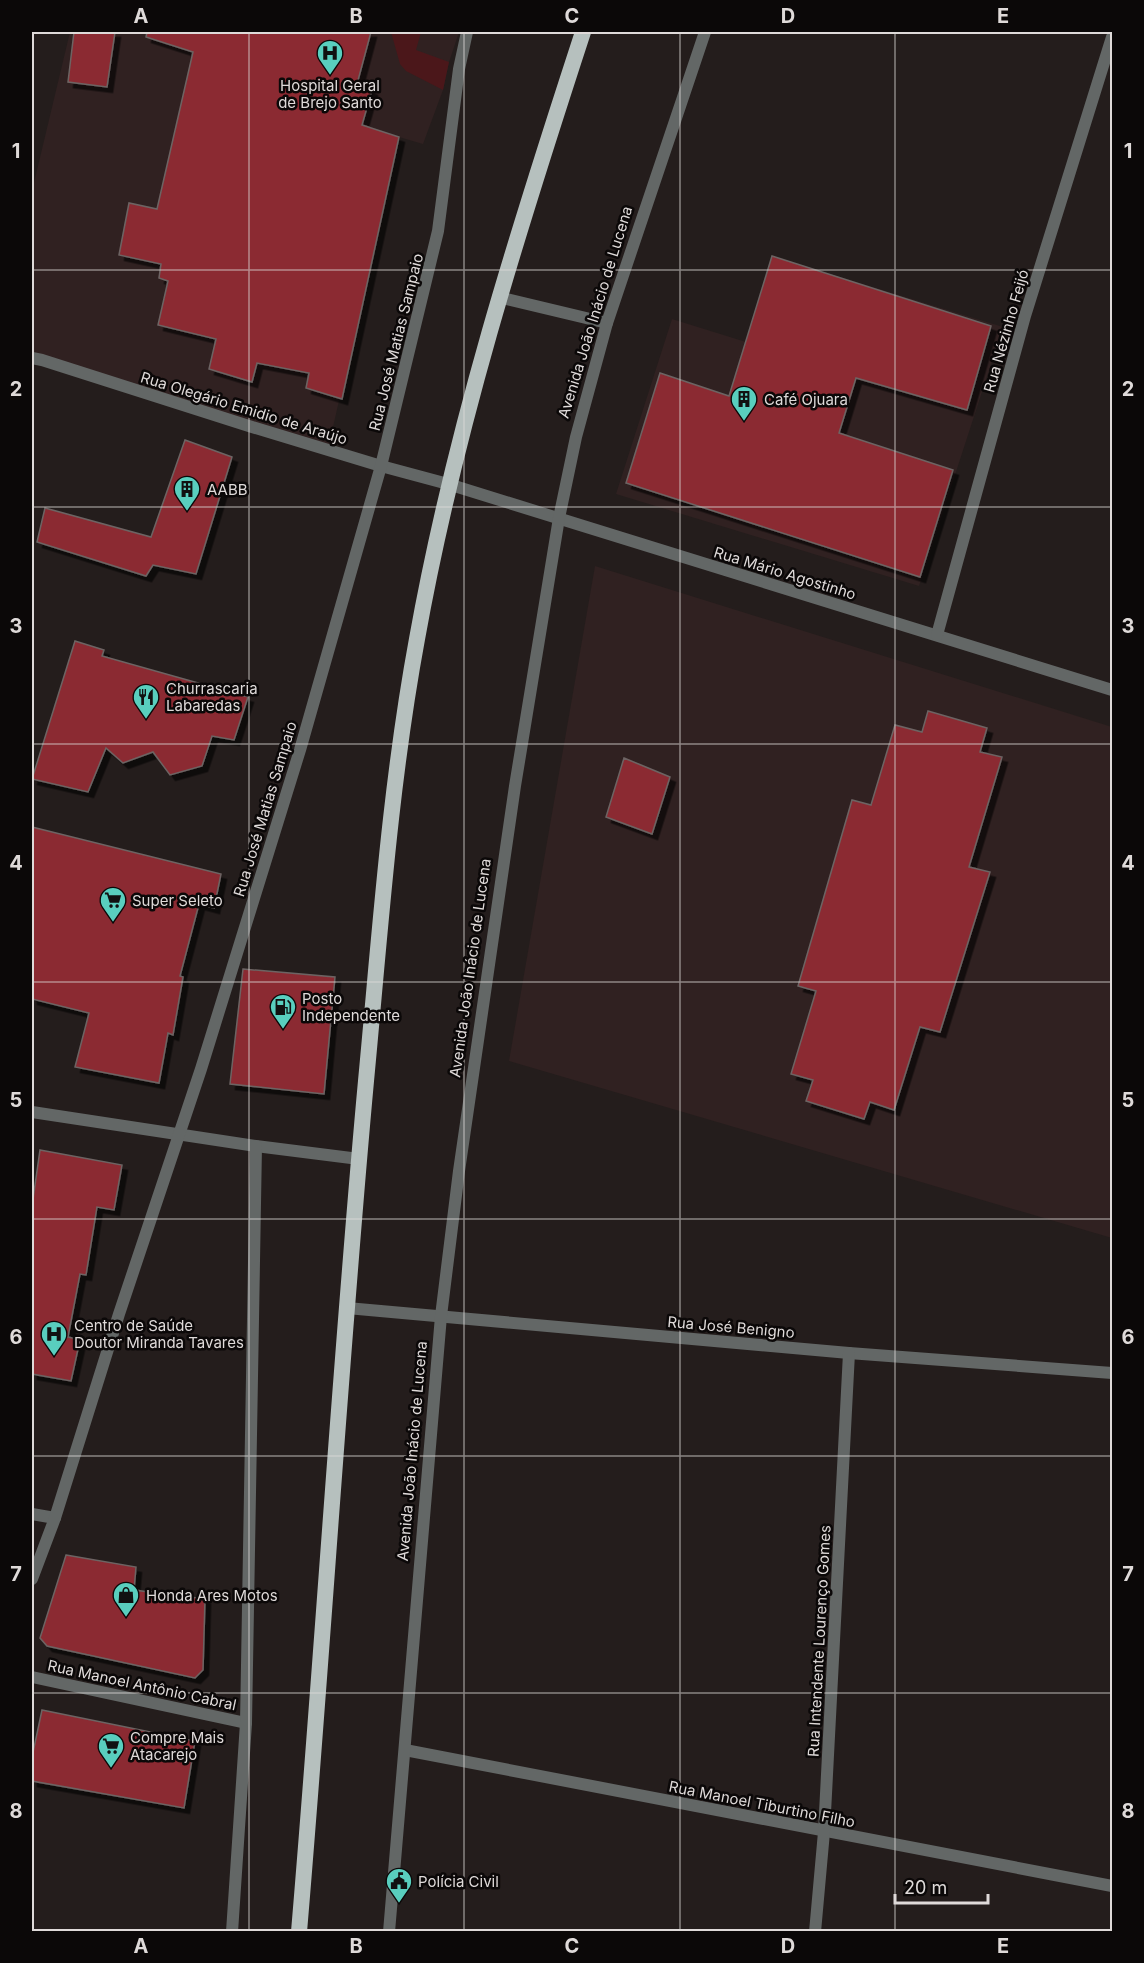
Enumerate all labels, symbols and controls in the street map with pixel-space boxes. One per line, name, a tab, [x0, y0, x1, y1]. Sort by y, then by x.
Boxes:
text: A	[134, 4, 149, 28]
text: B	[349, 4, 363, 28]
text: C	[565, 4, 579, 28]
text: D	[781, 4, 795, 28]
text: E	[997, 4, 1009, 28]
hospital icon: Hospital Geral de Brejo Santo	[315, 38, 345, 76]
place label: Hospital Geral de Brejo Santo	[278, 76, 382, 112]
text: 1	[12, 139, 20, 163]
text: 1	[1124, 139, 1132, 163]
street label: Avenida João Inácio de Lucena	[554, 204, 636, 420]
street label: Rua José Matias Sampaio	[365, 251, 427, 433]
street label: Rua Nézinho Feijó	[979, 267, 1033, 395]
street label: Rua Olegário Emidio de Araújo	[138, 367, 350, 449]
text: 2	[10, 377, 22, 401]
text: 2	[1122, 377, 1134, 401]
building icon: Café Ojuara	[729, 384, 759, 422]
place label: Café Ojuara	[764, 390, 848, 409]
building icon: AABB	[172, 474, 202, 512]
place label: AABB	[207, 480, 248, 499]
street label: Rua Mário Agostinho	[712, 542, 858, 604]
text: 3	[10, 614, 22, 638]
text: 3	[1122, 614, 1134, 638]
place label: Churrascaria Labaredas	[166, 679, 258, 715]
restaurant icon: Churrascaria Labaredas	[131, 682, 161, 720]
street label: Rua José Matias Sampaio	[229, 719, 301, 899]
text: 4	[9, 851, 23, 875]
text: 4	[1121, 851, 1135, 875]
street label: Avenida João Inácio de Lucena	[445, 857, 495, 1079]
supermarket icon: Super Seleto	[98, 885, 128, 923]
place label: Super Seleto	[132, 891, 223, 910]
place label: Posto Independente	[302, 989, 400, 1025]
fuel station icon: Posto Independente	[268, 992, 298, 1030]
text: 5	[10, 1088, 22, 1112]
text: 5	[1122, 1088, 1134, 1112]
street label: Rua José Benigno	[667, 1312, 795, 1342]
place label: Centro de Saúde Doutor Miranda Tavares	[74, 1316, 244, 1352]
hospital icon: Centro de Saúde Doutor Miranda Tavares	[39, 1319, 69, 1357]
text: 6	[10, 1325, 23, 1349]
text: 6	[1122, 1325, 1135, 1349]
street label: Avenida João Inácio de Lucena	[393, 1340, 431, 1562]
street label: Rua Intendente Lourenço Gomes	[803, 1525, 835, 1757]
text: 7	[10, 1562, 22, 1586]
text: 7	[1122, 1562, 1134, 1586]
shop icon: Honda Ares Motos	[111, 1580, 141, 1618]
place label: Honda Ares Motos	[146, 1586, 278, 1605]
street label: Rua Manoel Antônio Cabral	[46, 1656, 238, 1714]
place label: Compre Mais Atacarejo	[130, 1728, 224, 1764]
supermarket icon: Compre Mais Atacarejo	[96, 1731, 126, 1769]
street label: Rua Manoel Tiburtino Filho	[667, 1777, 857, 1831]
text: 8	[9, 1799, 23, 1823]
text: 8	[1121, 1799, 1135, 1823]
public building icon: Polícia Civil	[384, 1866, 414, 1904]
scale bar	[895, 1867, 988, 1905]
place label: Polícia Civil	[418, 1872, 499, 1891]
text: 20 m	[904, 1877, 947, 1898]
text: A	[134, 1934, 149, 1958]
text: B	[349, 1934, 363, 1958]
text: C	[565, 1934, 579, 1958]
text: D	[781, 1934, 795, 1958]
text: E	[997, 1934, 1009, 1958]

